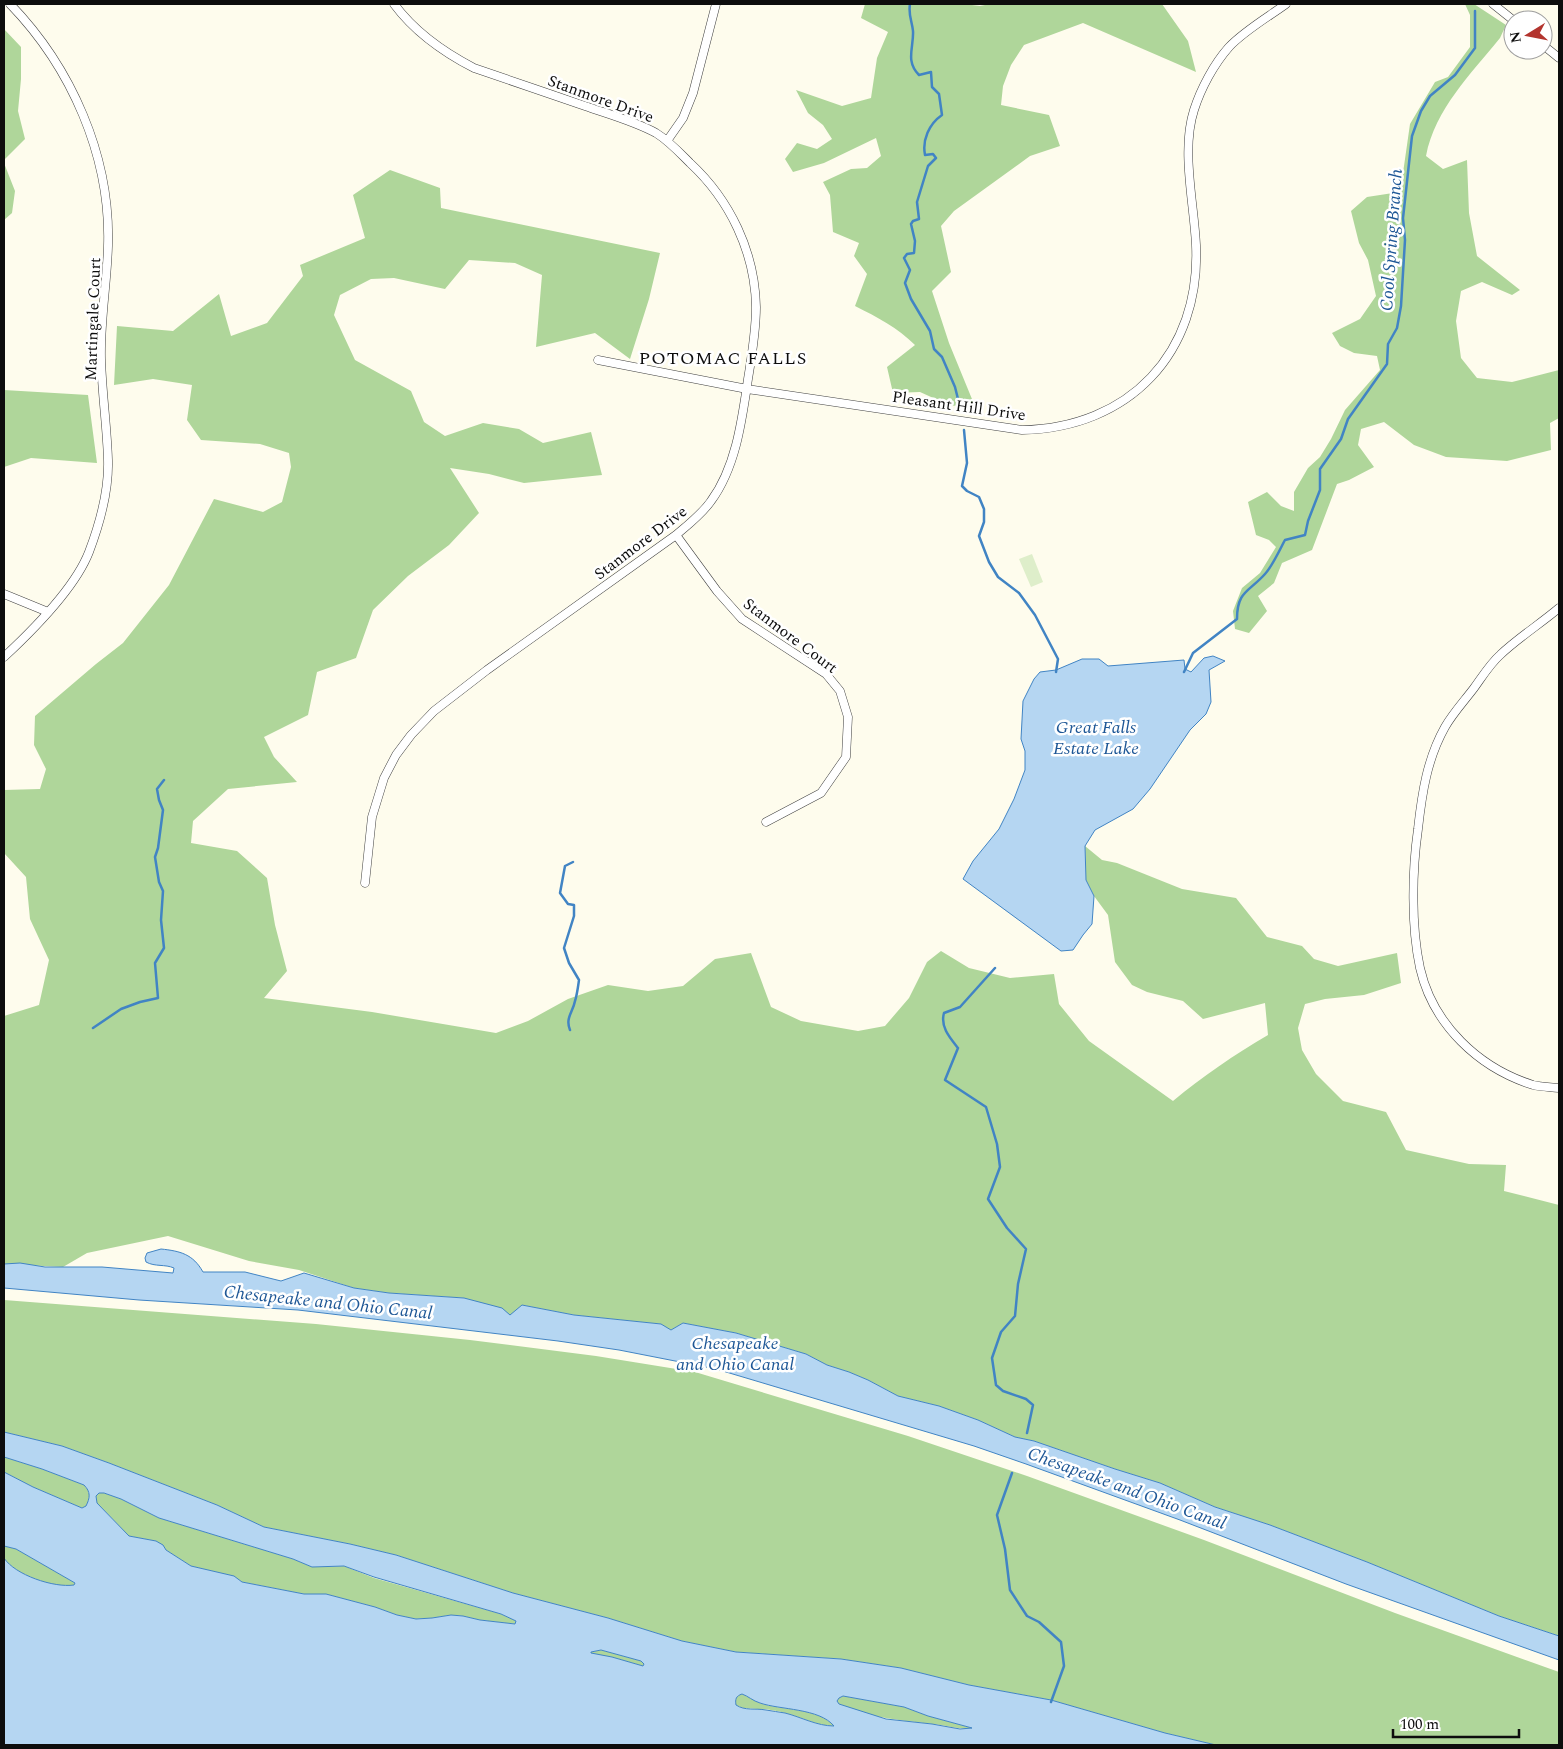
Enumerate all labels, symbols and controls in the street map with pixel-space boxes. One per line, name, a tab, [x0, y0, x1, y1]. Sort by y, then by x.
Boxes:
north arrow	[1503, 10, 1553, 60]
text: N	[1504, 30, 1527, 45]
street label: Stanmore Drive	[544, 69, 657, 129]
water label: Cool Spring Branch	[1373, 168, 1410, 312]
street label: Martingale Court	[79, 257, 107, 381]
district label: POTOMAC FALLS	[639, 345, 807, 372]
street label: Pleasant Hill Drive	[890, 385, 1027, 427]
street label: Stanmore Drive	[589, 500, 692, 586]
street label: Stanmore Court	[738, 592, 843, 680]
water label: Great Falls Estate Lake	[1053, 714, 1139, 762]
water label: Chesapeake and Ohio Canal	[222, 1278, 434, 1327]
water label: Chesapeake and Ohio Canal	[676, 1330, 794, 1378]
water label: Chesapeake and Ohio Canal	[1024, 1440, 1230, 1537]
scale bar	[1393, 1706, 1519, 1738]
text: 100 m	[1400, 1713, 1439, 1736]

